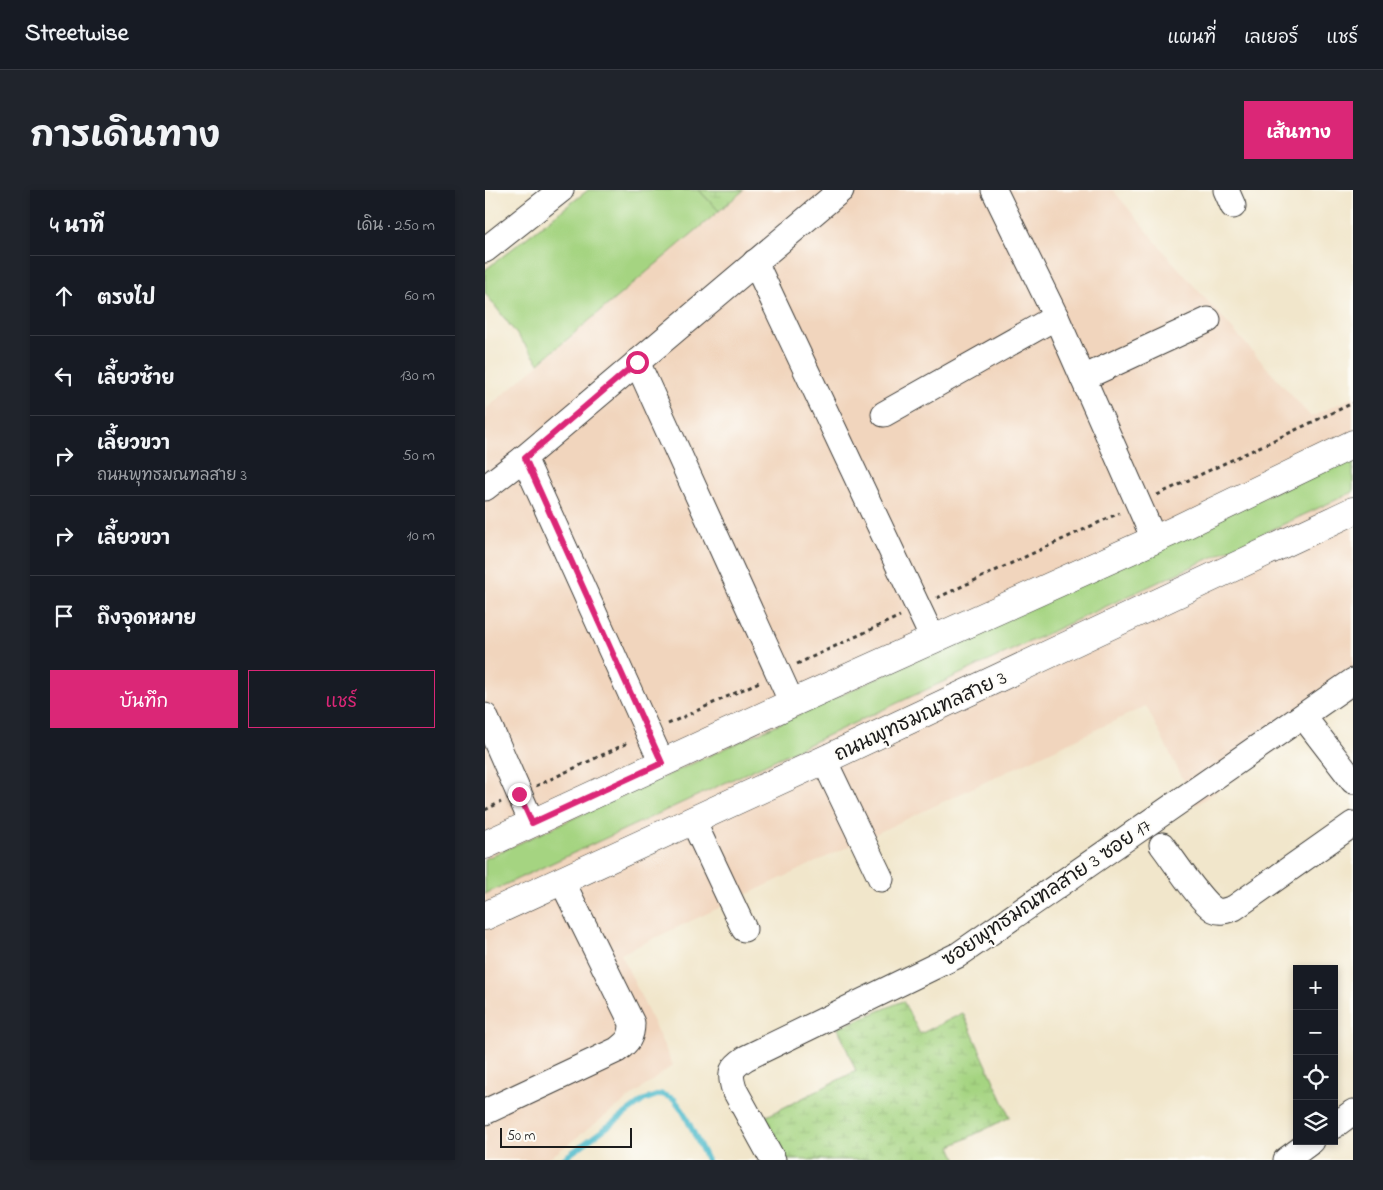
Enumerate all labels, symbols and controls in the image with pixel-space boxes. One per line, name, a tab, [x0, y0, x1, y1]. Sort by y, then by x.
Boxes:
text: Streetwise	[25, 17, 129, 52]
text: แผนที่	[1168, 26, 1216, 52]
text: เลเยอร์	[1244, 26, 1298, 52]
text: แชร์	[1326, 26, 1358, 52]
button: เส้นทาง	[1244, 101, 1353, 159]
text: การเดินทาง	[30, 112, 220, 163]
text: 4 นาที	[50, 212, 104, 242]
text: เดิน · 250 m	[356, 214, 435, 238]
icon: ahead	[50, 282, 78, 310]
text: 60 m	[405, 284, 435, 308]
text: ตรงไป	[97, 286, 155, 313]
route start	[626, 351, 649, 374]
icon: left	[50, 362, 78, 390]
text: 130 m	[400, 364, 435, 388]
text: เลี้ยวซ้าย	[97, 366, 174, 393]
text: เลี้ยวขวา	[97, 431, 170, 458]
icon: right	[50, 442, 78, 470]
text: 50 m	[403, 444, 435, 468]
text: ถนนพุทธมณฑลสาย 3	[97, 464, 247, 488]
icon: right	[50, 522, 78, 550]
text: 10 m	[407, 524, 435, 548]
text: เลี้ยวขวา	[97, 526, 170, 553]
icon: arrive	[50, 602, 78, 630]
text: ถึงจุดหมาย	[97, 606, 196, 633]
street label: ถนนพุทธมณฑลสาย 3	[830, 664, 1012, 770]
button: บันทึก	[50, 670, 238, 728]
button: แชร์	[248, 670, 435, 728]
route end	[508, 783, 531, 806]
street label: ซอยพุทธมณฑลสาย 3 ซอย 17	[937, 813, 1158, 975]
map controls	[1293, 965, 1338, 1145]
button: +	[1293, 965, 1338, 1010]
button: −	[1293, 1010, 1338, 1055]
button: locate	[1293, 1055, 1338, 1100]
button: layers	[1293, 1100, 1338, 1145]
scale bar	[500, 1125, 633, 1148]
text: 50 m	[507, 1126, 535, 1147]

